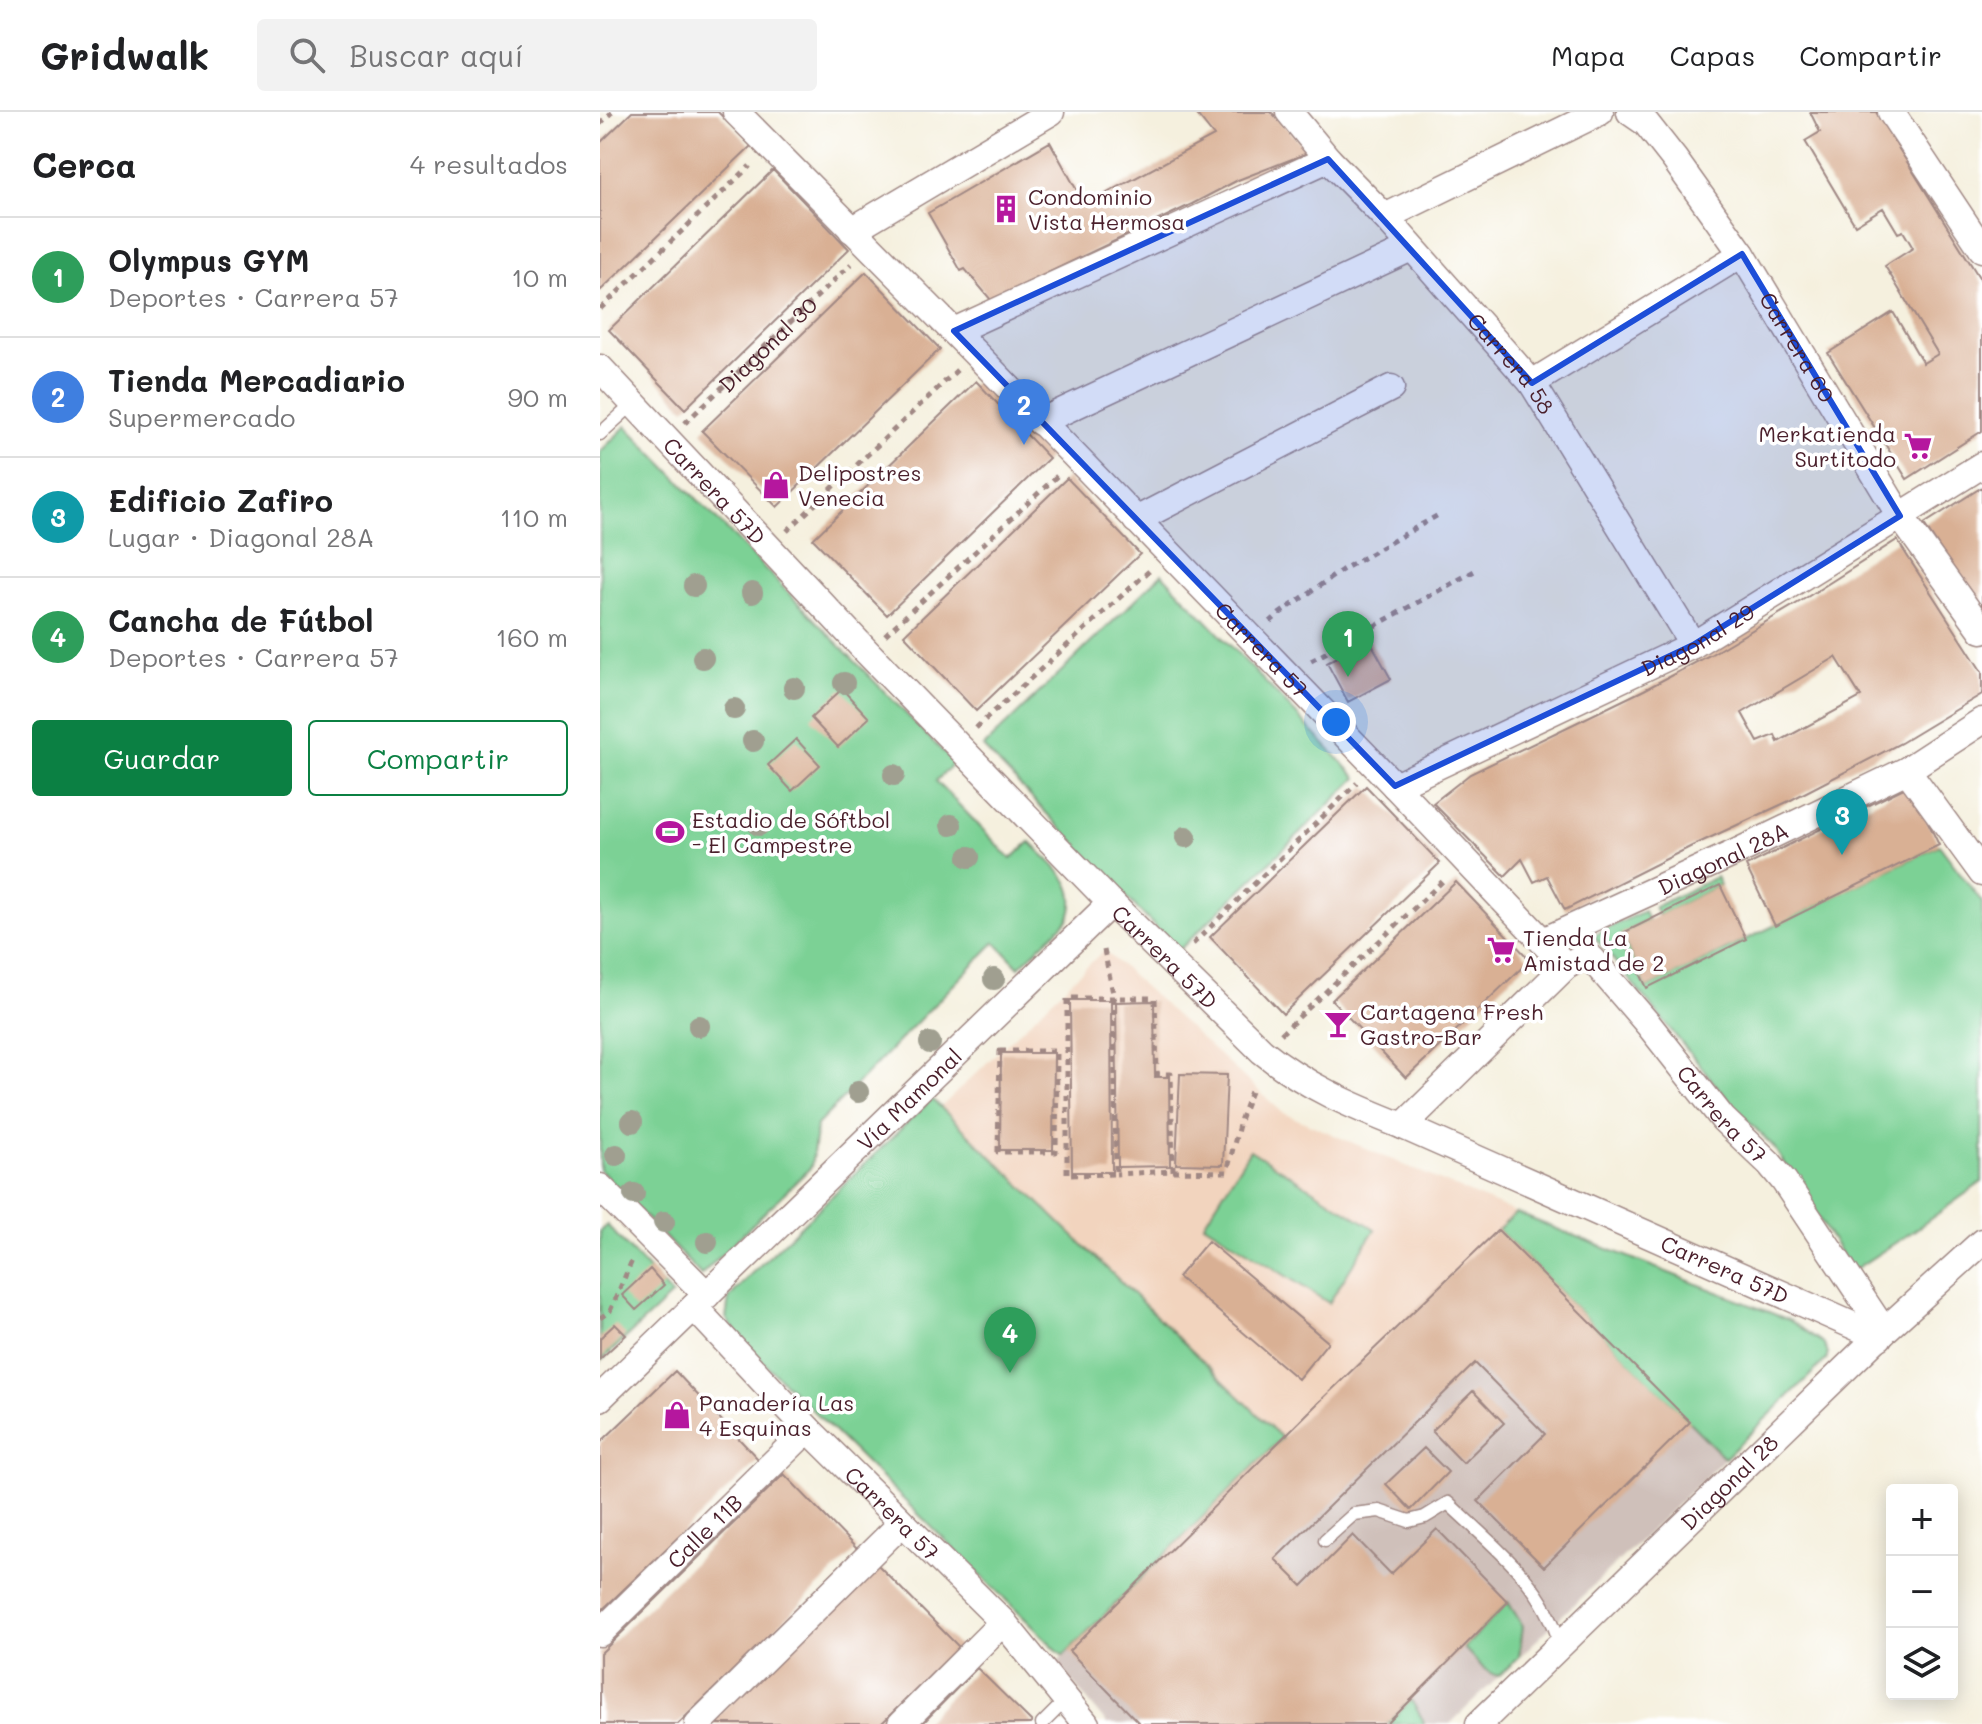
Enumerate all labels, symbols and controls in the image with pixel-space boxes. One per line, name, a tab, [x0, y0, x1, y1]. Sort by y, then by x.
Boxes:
search box	[257, 19, 817, 91]
text: Gridwalk	[40, 30, 209, 80]
icon: search	[285, 33, 329, 77]
text: Buscar aquí	[349, 35, 524, 75]
text: Mapa	[1551, 37, 1626, 73]
text: Capas	[1670, 37, 1755, 73]
text: Compartir	[1799, 37, 1942, 73]
text: Cerca	[32, 142, 136, 187]
text: 4 resultados	[410, 147, 568, 181]
place label: Condominio Vista Hermosa	[1028, 182, 1185, 236]
building icon: Condominio Vista Hermosa	[991, 194, 1021, 224]
text: Olympus GYM	[108, 240, 310, 280]
text: 1	[52, 260, 64, 294]
text: 10 m	[511, 260, 568, 294]
text: Deportes · Carrera 57	[108, 280, 399, 314]
street label: Carrera 60	[1753, 286, 1842, 407]
street label: Diagonal 30	[712, 290, 823, 398]
street label: Carrera 58	[1462, 306, 1562, 419]
text: Tienda Mercadiario	[108, 360, 405, 400]
pin: 2	[998, 379, 1050, 445]
text: 2	[51, 380, 65, 414]
text: 90 m	[508, 380, 568, 414]
text: Supermercado	[108, 400, 295, 434]
place label: Merkatienda Surtitodo	[1759, 419, 1896, 473]
street label: Carrera 57D	[658, 431, 773, 550]
supermarket icon: Merkatienda Surtitodo	[1903, 431, 1933, 461]
place label: Delipostres Venecia	[798, 458, 921, 512]
shop icon: Delipostres Venecia	[761, 470, 791, 500]
text: Edificio Zafiro	[108, 480, 333, 520]
text: 3	[50, 500, 66, 534]
text: 110 m	[500, 500, 568, 534]
text: Lugar · Diagonal 28A	[108, 520, 374, 554]
street label: Carrera 57	[1209, 595, 1315, 703]
street label: Diagonal 29	[1636, 596, 1759, 682]
text: Cancha de Fútbol	[108, 600, 373, 640]
pin: 1	[1322, 611, 1374, 677]
text: 4	[50, 620, 66, 654]
text: 160 m	[496, 620, 568, 654]
text: Deportes · Carrera 57	[108, 640, 399, 674]
your location	[1316, 702, 1356, 742]
button: Guardar	[32, 720, 292, 796]
button: Compartir	[308, 720, 568, 796]
pin: 3	[1816, 789, 1868, 855]
place label: Estadio de Sóftbol - El Campestre	[692, 805, 890, 859]
street label: Diagonal 28A	[1653, 815, 1793, 901]
sports icon: Estadio de Sóftbol - El Campestre	[655, 817, 685, 847]
street label: Carrera 57D	[1106, 898, 1225, 1015]
place label: Tienda La Amistad de 2	[1523, 923, 1664, 977]
supermarket icon: Tienda La Amistad de 2	[1486, 935, 1516, 965]
place label: Cartagena Fresh Gastro-Bar	[1360, 997, 1543, 1051]
bar icon: Cartagena Fresh Gastro-Bar	[1323, 1009, 1353, 1039]
street label: Vía Mamonal	[850, 1041, 967, 1156]
street label: Carrera 57	[1671, 1059, 1774, 1169]
street label: Carrera 57D	[1657, 1228, 1794, 1310]
pin: 4	[984, 1307, 1036, 1373]
place label: Panadería Las 4 Esquinas	[699, 1388, 854, 1442]
shop icon: Panadería Las 4 Esquinas	[662, 1400, 692, 1430]
street label: Diagonal 28	[1674, 1428, 1784, 1536]
street label: Carrera 57	[839, 1460, 946, 1566]
map controls	[1886, 1484, 1958, 1700]
button: +	[1886, 1484, 1958, 1556]
street label: Calle 11B	[660, 1487, 748, 1574]
button: −	[1886, 1556, 1958, 1628]
button: layers	[1886, 1628, 1958, 1700]

